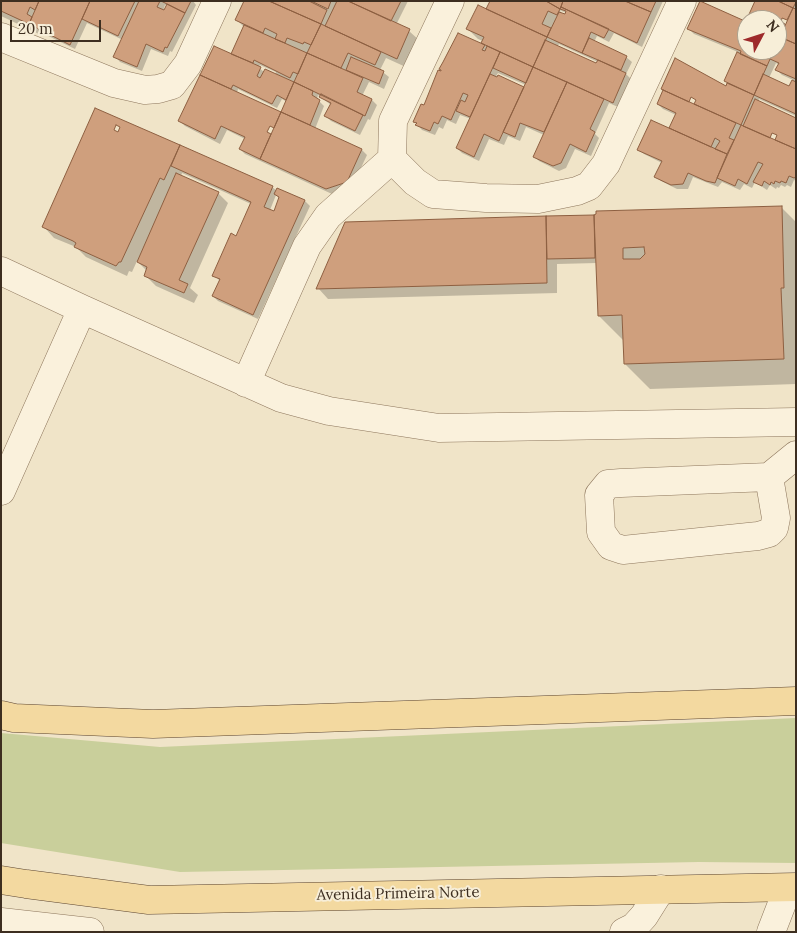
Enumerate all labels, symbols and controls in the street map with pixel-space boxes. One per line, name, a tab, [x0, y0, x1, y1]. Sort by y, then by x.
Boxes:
scale bar	[12, 10, 104, 42]
north arrow	[737, 10, 787, 60]
text: N	[762, 16, 783, 36]
text: 20 m	[18, 19, 53, 38]
street label: Avenida Primeira Norte	[316, 884, 480, 904]

